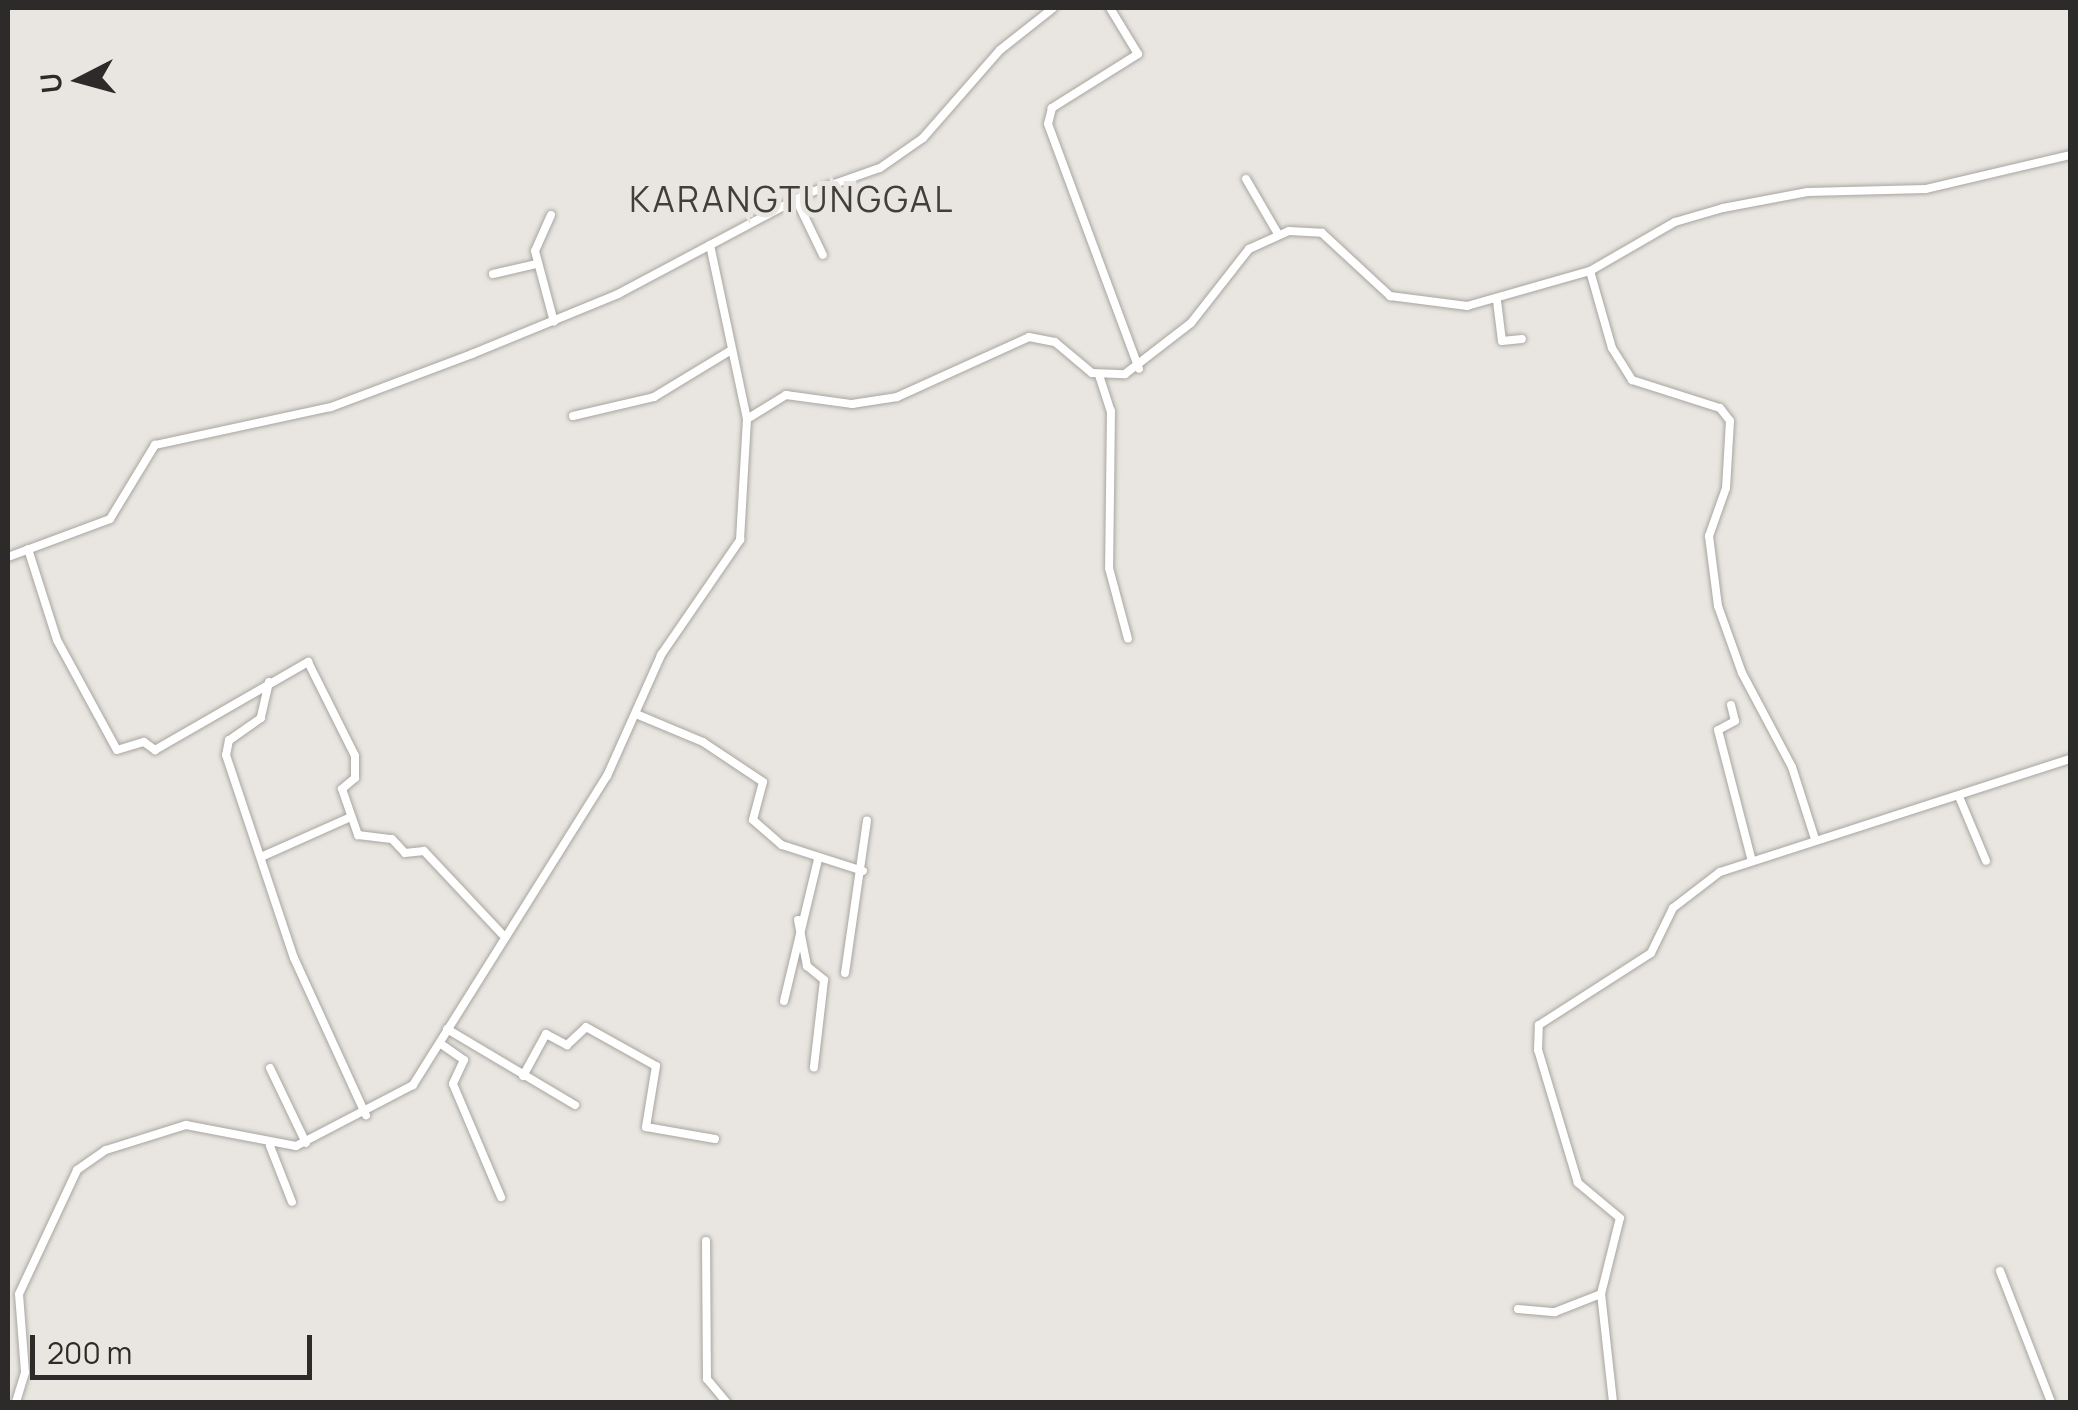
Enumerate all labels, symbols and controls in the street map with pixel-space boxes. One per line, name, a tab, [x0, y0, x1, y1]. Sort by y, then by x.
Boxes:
north arrow	[30, 30, 130, 130]
text: U	[30, 71, 70, 95]
district label: KARANGTUNGGAL	[629, 178, 955, 220]
scale bar	[35, 1315, 318, 1377]
text: 200 m	[47, 1332, 132, 1373]

